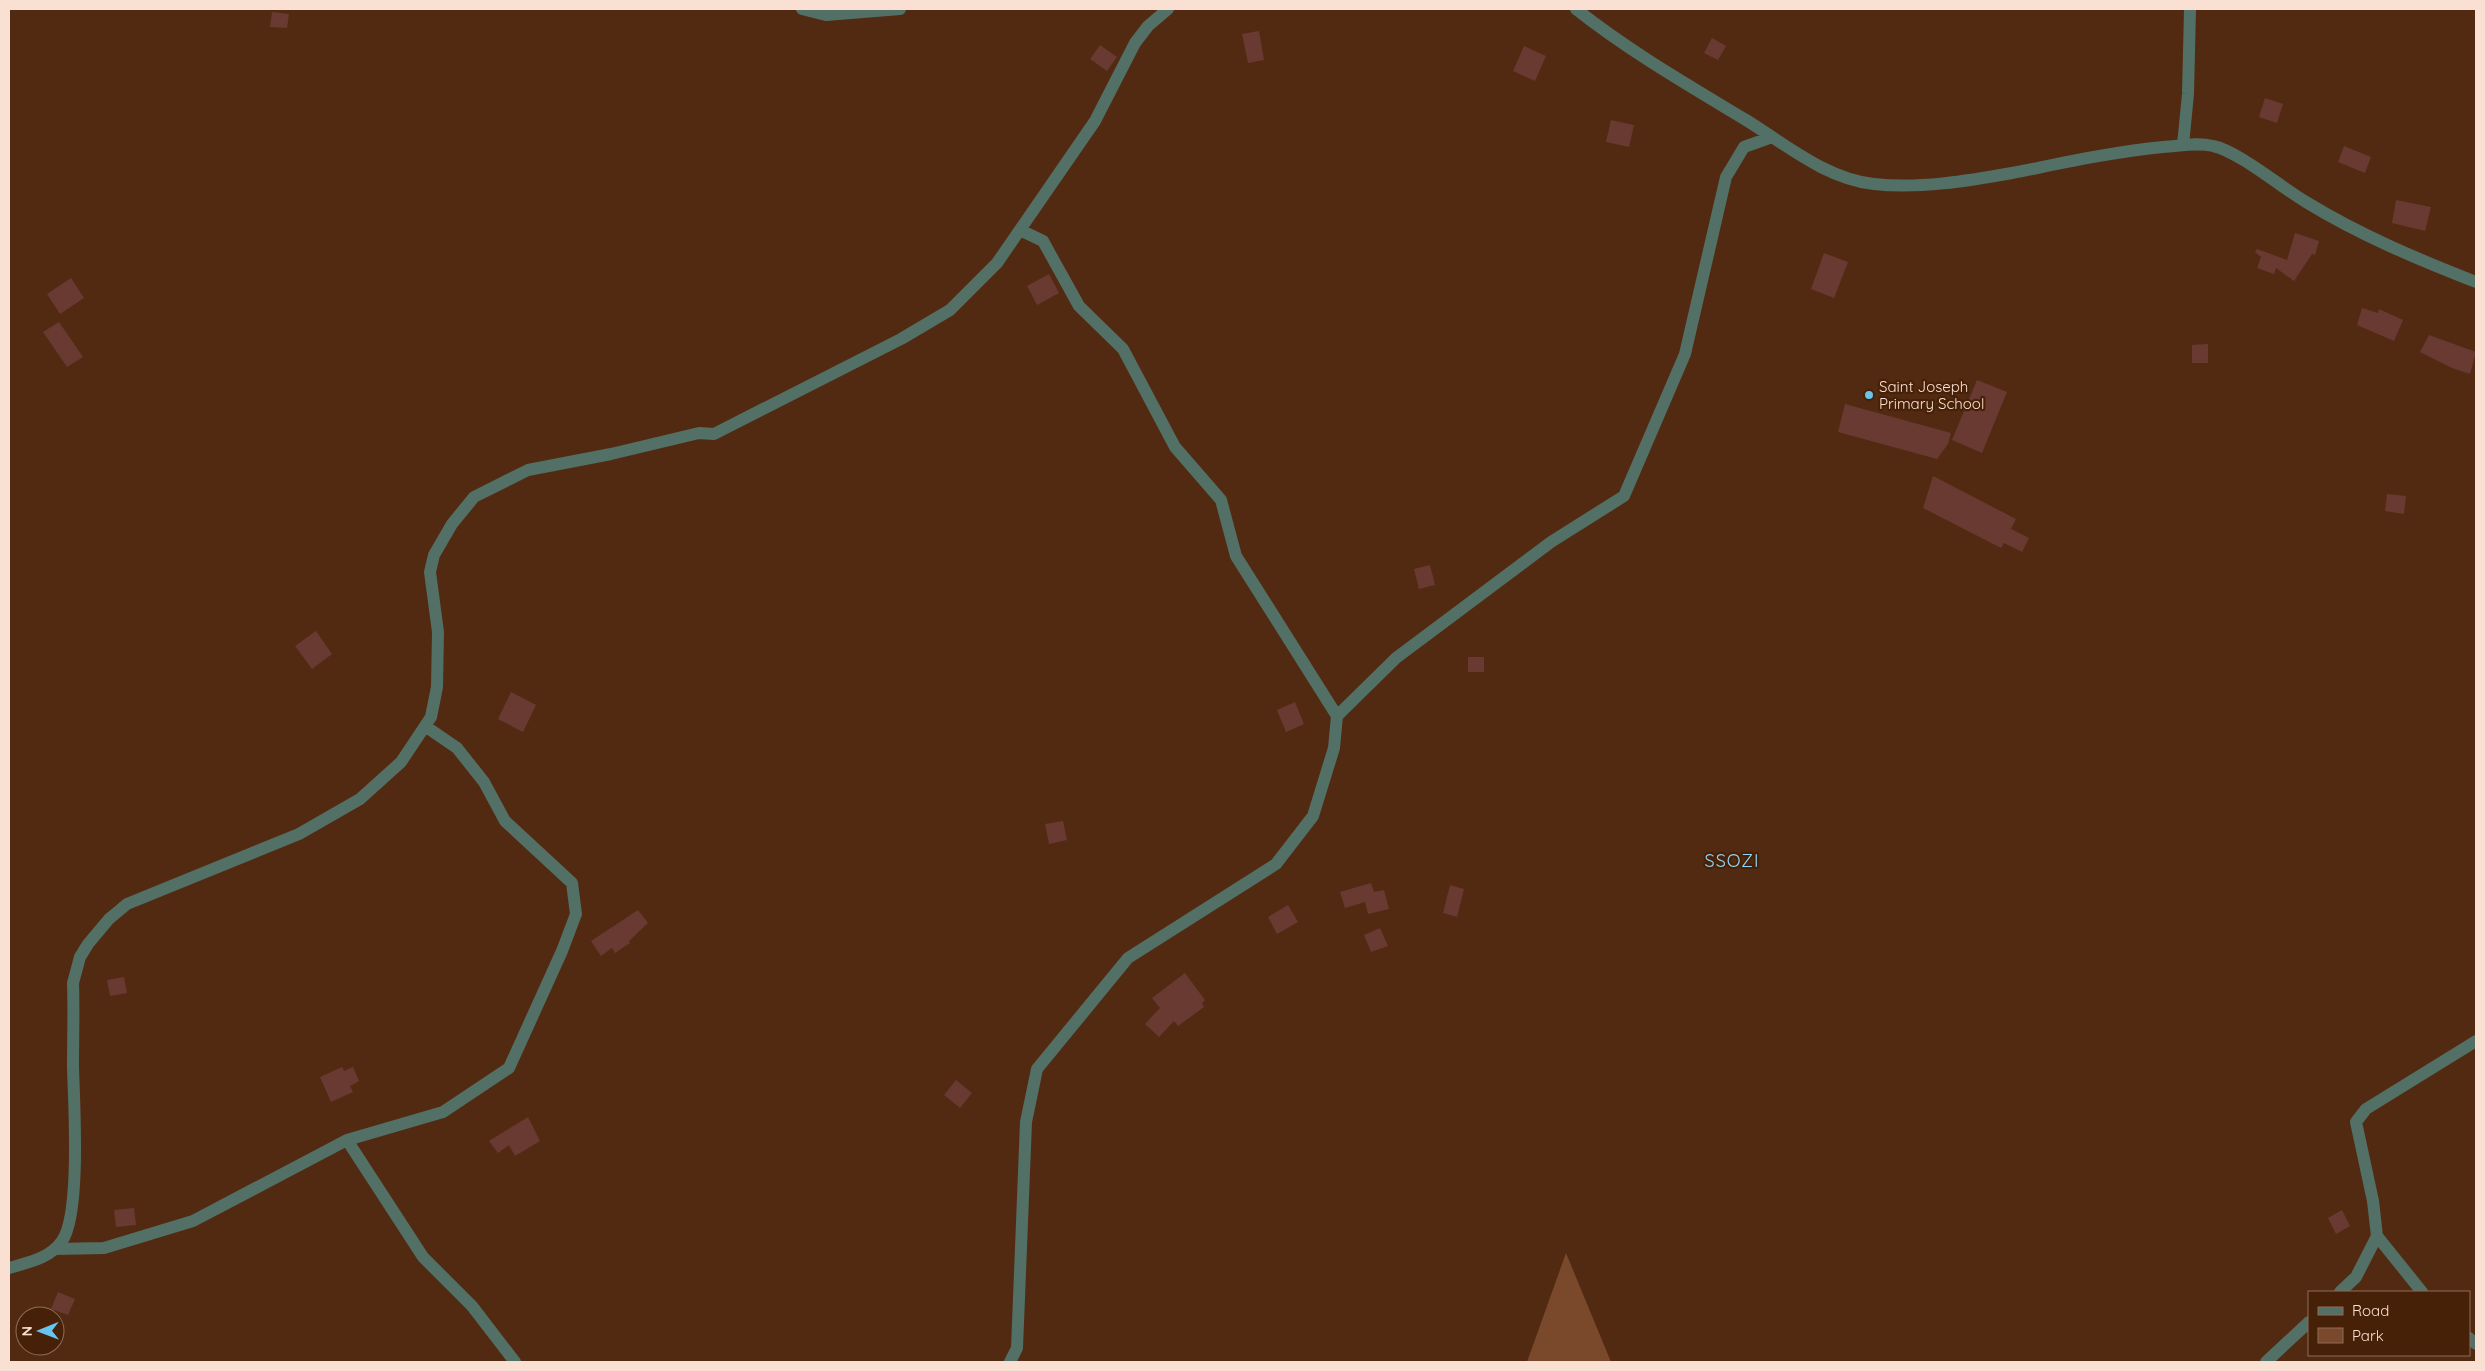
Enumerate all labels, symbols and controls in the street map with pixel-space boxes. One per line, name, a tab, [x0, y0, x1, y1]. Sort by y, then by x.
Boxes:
place label: Saint Joseph Primary School	[1879, 377, 1984, 413]
marker: Saint Joseph Primary School	[1863, 389, 1875, 401]
district label: SSOZI	[1705, 849, 1759, 872]
legend	[2308, 1291, 2470, 1356]
text: Road	[2352, 1301, 2389, 1320]
north arrow	[15, 1306, 65, 1356]
text: N	[18, 1326, 36, 1337]
text: Park	[2352, 1326, 2384, 1345]

